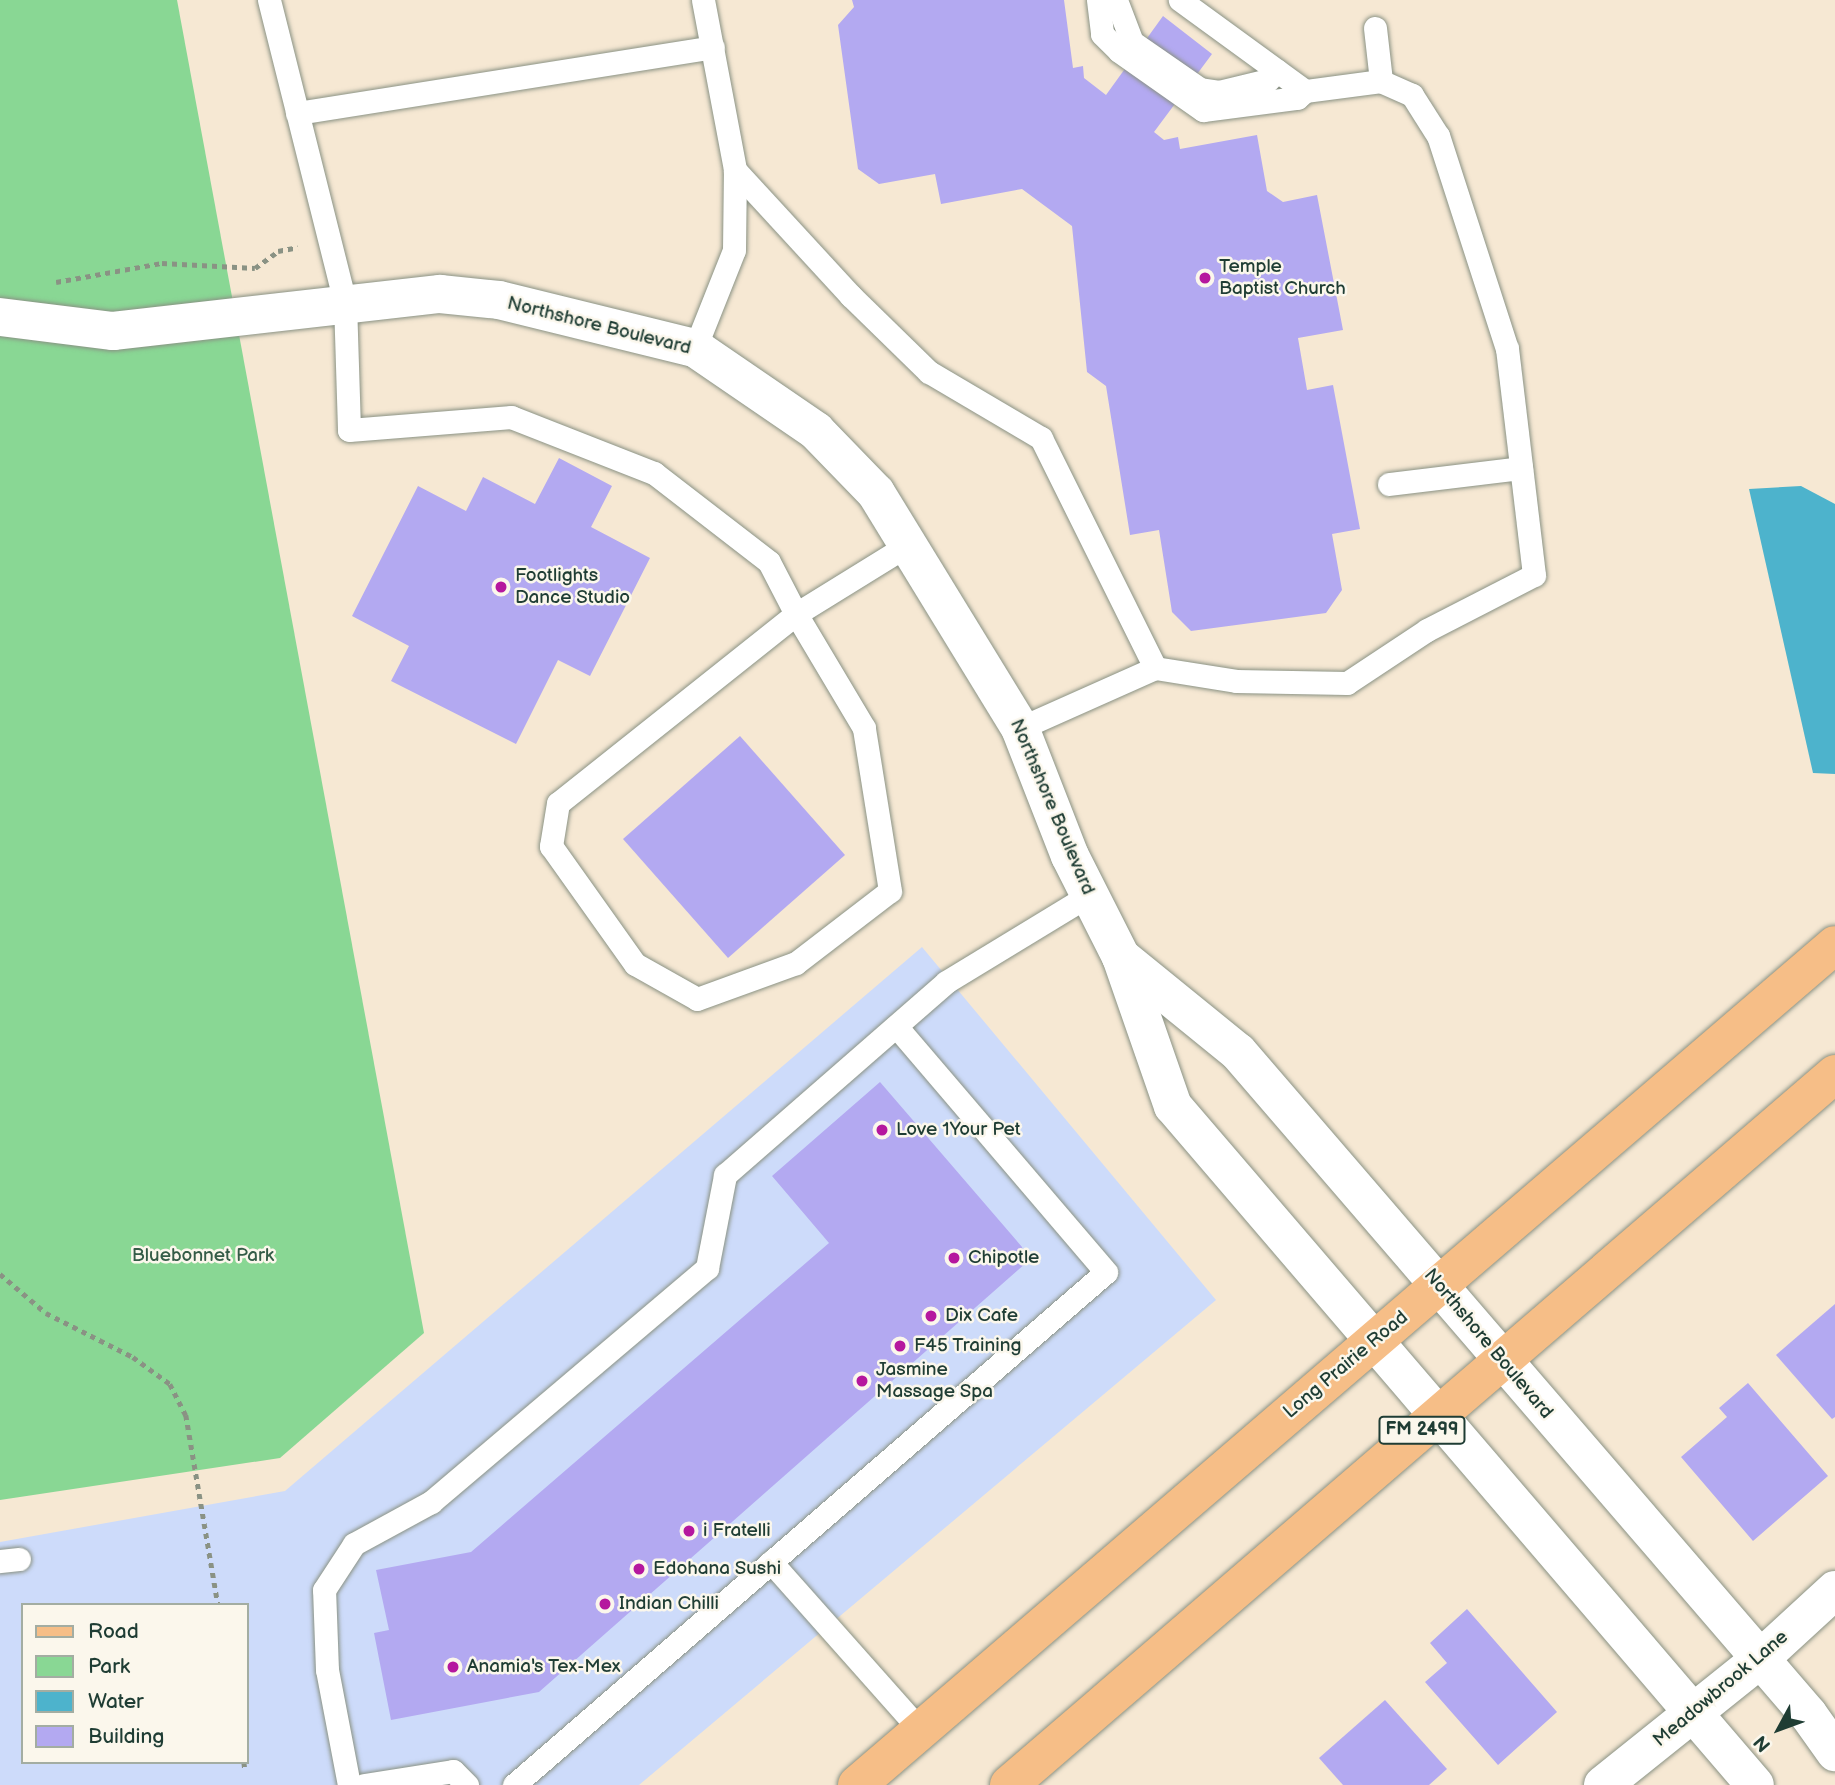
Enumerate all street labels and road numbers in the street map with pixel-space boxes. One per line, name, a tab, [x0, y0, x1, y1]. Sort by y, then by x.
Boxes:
street label: Northshore Boulevard	[505, 292, 693, 360]
street label: Northshore Boulevard	[1005, 716, 1099, 898]
street label: Northshore Boulevard	[1419, 1264, 1557, 1424]
street label: Long Prairie Road	[1279, 1306, 1413, 1424]
road number: FM 2499	[1378, 1415, 1466, 1444]
street label: Meadowbrook Lane	[1649, 1626, 1793, 1752]

